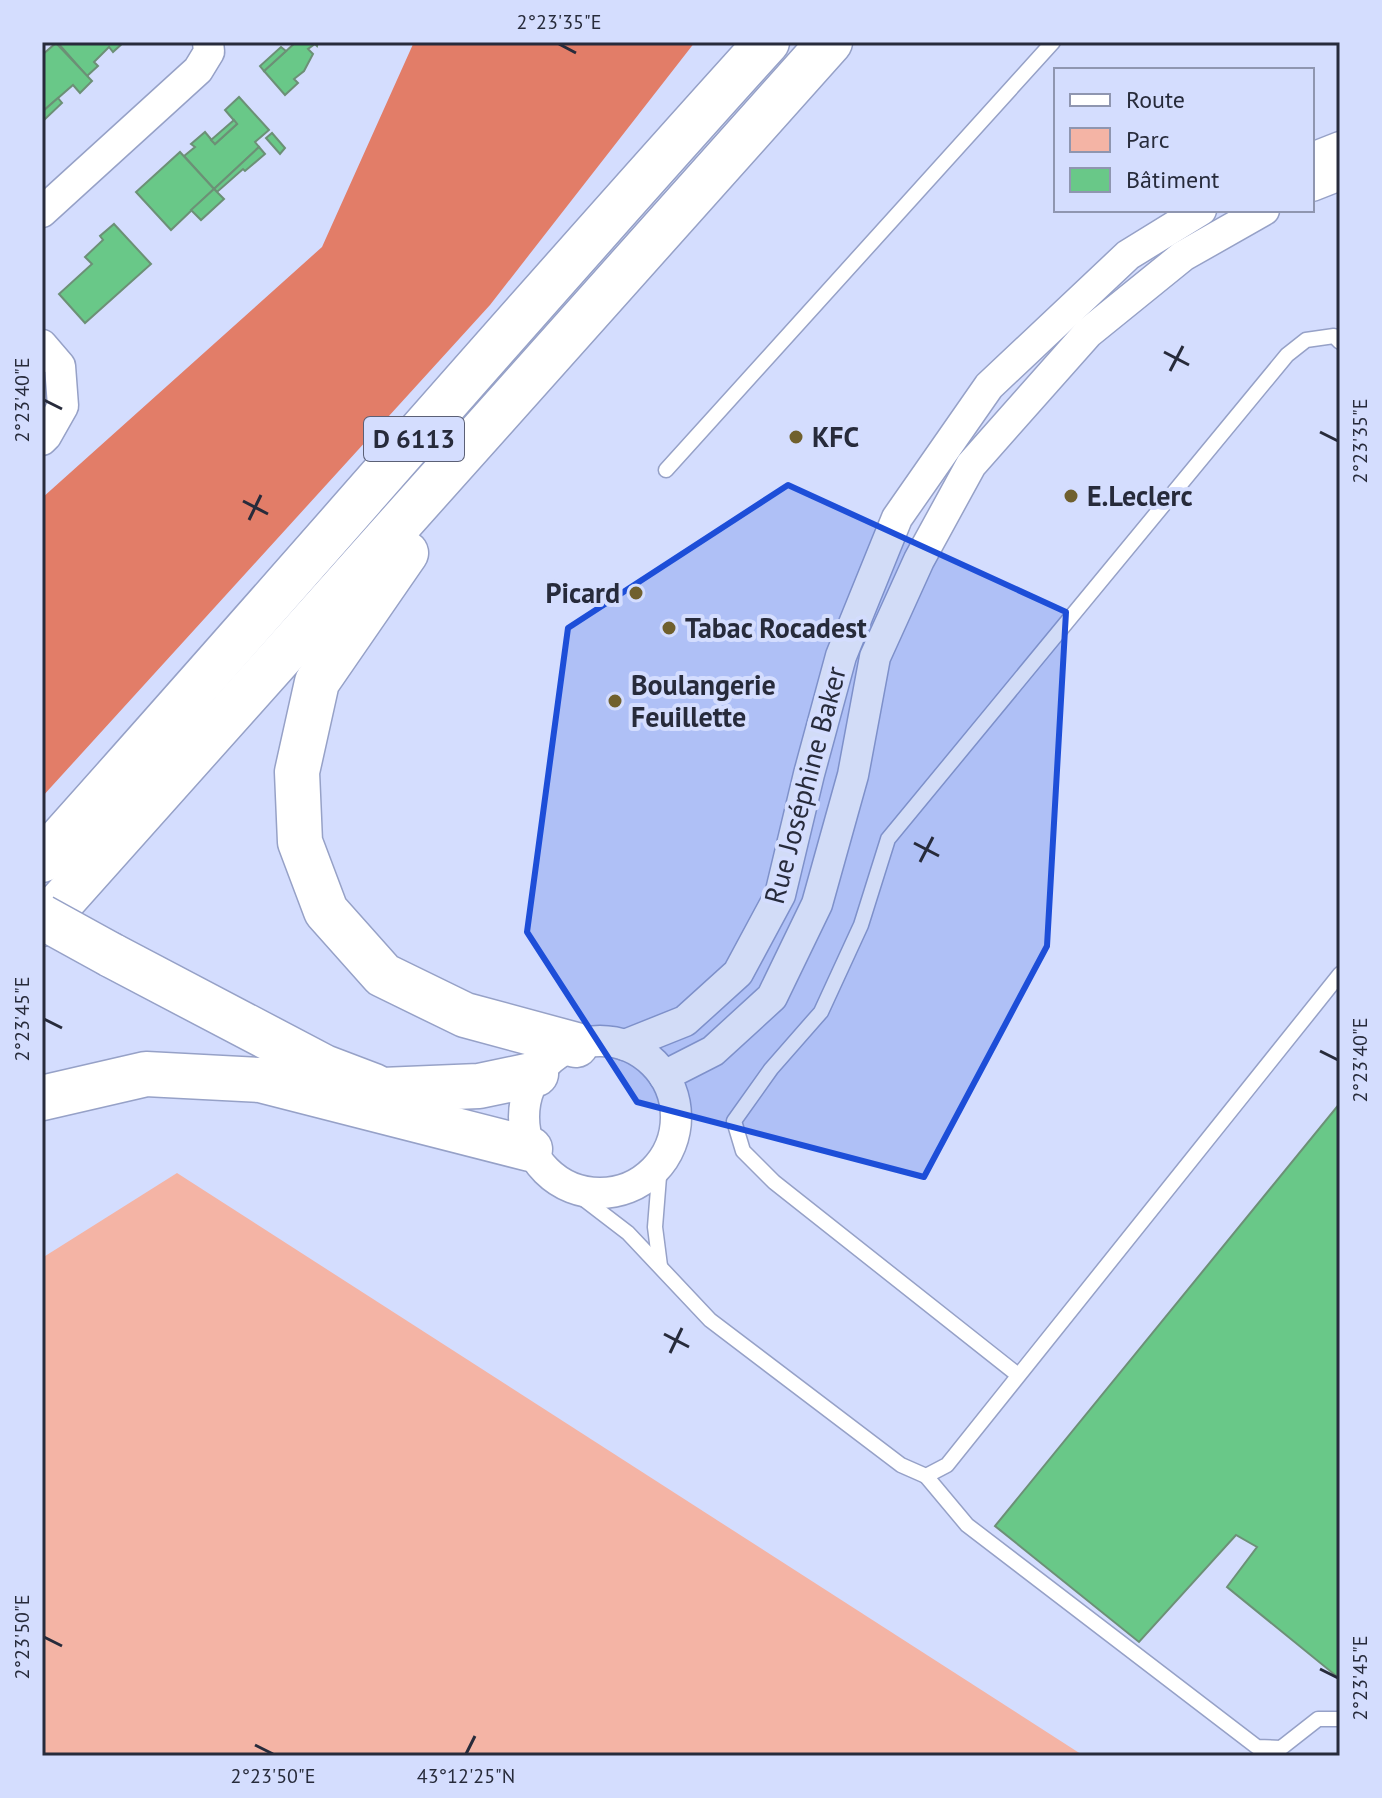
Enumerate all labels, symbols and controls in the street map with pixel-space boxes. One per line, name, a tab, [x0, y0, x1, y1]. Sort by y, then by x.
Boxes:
text: 2°23'35"E	[517, 9, 601, 35]
legend	[1054, 68, 1314, 212]
text: Route	[1126, 84, 1185, 115]
text: Parc	[1126, 124, 1170, 155]
text: Bâtiment	[1126, 164, 1219, 195]
text: 2°23'40"E	[9, 358, 35, 442]
text: 2°23'35"E	[1347, 399, 1373, 483]
road number: D 6113	[364, 417, 464, 461]
place label: KFC	[812, 418, 859, 455]
marker: KFC	[787, 428, 805, 446]
place label: E.Leclerc	[1087, 477, 1193, 514]
marker: E.Leclerc	[1062, 487, 1080, 505]
place label: Picard	[546, 574, 620, 611]
marker: Picard	[627, 584, 645, 602]
place label: Tabac Rocadest	[685, 609, 867, 646]
marker: Tabac Rocadest	[660, 619, 678, 637]
street label: Rue Joséphine Baker	[755, 662, 854, 908]
place label: Boulangerie Feuillette	[631, 666, 776, 735]
marker: Boulangerie Feuillette	[606, 692, 624, 710]
text: 2°23'45"E	[9, 977, 35, 1061]
text: 2°23'40"E	[1347, 1018, 1373, 1102]
text: 2°23'50"E	[9, 1595, 35, 1679]
text: 2°23'45"E	[1347, 1636, 1373, 1720]
text: 2°23'50"E	[231, 1763, 315, 1789]
text: 43°12'25"N	[417, 1763, 515, 1789]

